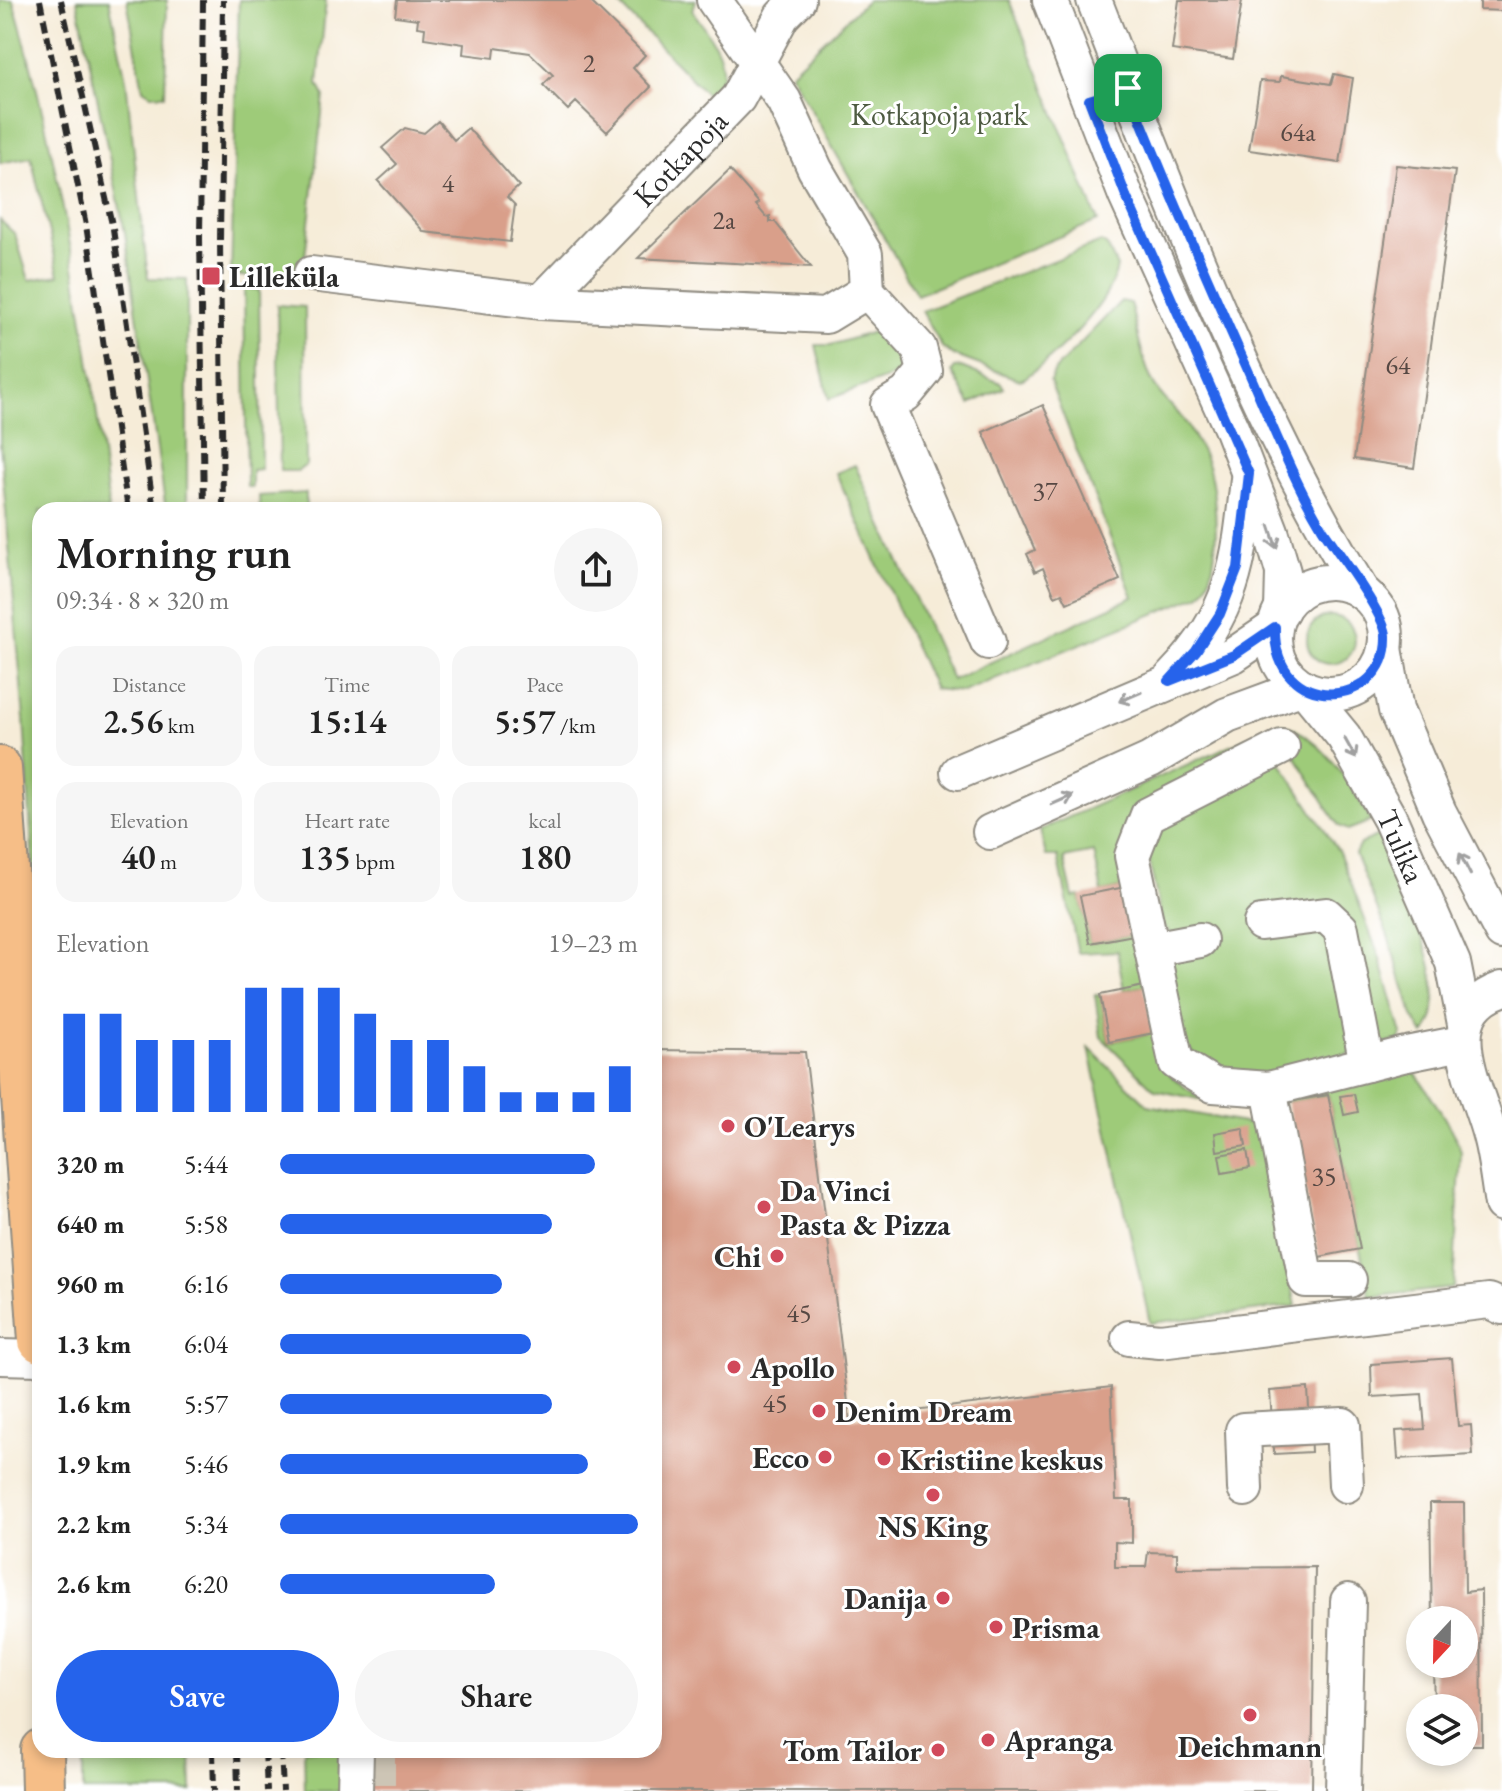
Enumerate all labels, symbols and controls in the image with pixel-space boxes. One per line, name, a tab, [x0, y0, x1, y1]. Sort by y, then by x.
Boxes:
house number: 2	[583, 46, 596, 80]
pin	[1094, 54, 1162, 122]
icon: arrive	[1106, 66, 1150, 110]
park label: Kotkapoja park	[851, 95, 1028, 134]
street label: Kotkapoja	[624, 101, 736, 215]
house number: 64a	[1280, 115, 1316, 149]
house number: 4	[442, 166, 455, 200]
house number: 2a	[713, 203, 736, 237]
place label: Lilleküla	[229, 257, 340, 296]
marker: Lilleküla	[200, 265, 222, 287]
house number: 64	[1386, 348, 1411, 382]
house number: 37	[1033, 474, 1058, 508]
text: Morning run	[56, 524, 292, 581]
one-way arrow	[1266, 525, 1281, 550]
button: share	[554, 528, 638, 612]
text: 09:34 · 8 × 320 m	[56, 583, 229, 617]
text: Distance	[112, 670, 186, 699]
text: Time	[324, 670, 370, 699]
text: Pace	[527, 670, 563, 699]
one-way arrow	[1118, 691, 1143, 706]
text: 2.56	[103, 699, 163, 743]
text: 15:14	[308, 699, 386, 743]
text: 5:57	[494, 699, 555, 743]
text: km	[163, 711, 195, 740]
text: /km	[555, 711, 596, 740]
one-way arrow	[1343, 736, 1359, 759]
one-way arrow	[1049, 791, 1073, 806]
street label: Tulika	[1369, 803, 1435, 889]
text: Elevation	[109, 806, 189, 835]
text: Heart rate	[304, 806, 390, 835]
text: kcal	[528, 806, 562, 835]
text: 40	[121, 835, 156, 879]
text: 135	[299, 835, 351, 879]
text: 180	[519, 835, 571, 879]
text: m	[156, 847, 177, 876]
text: bpm	[351, 847, 395, 876]
one-way arrow	[1457, 852, 1472, 876]
text: Elevation	[56, 926, 150, 960]
text: 19–23 m	[548, 926, 638, 960]
place label: O'Learys	[744, 1107, 855, 1146]
marker: O'Learys	[719, 1117, 737, 1135]
text: 320 m	[56, 1147, 124, 1181]
text: 5:44	[184, 1147, 228, 1181]
house number: 35	[1312, 1159, 1336, 1193]
place label: Da Vinci Pasta & Pizza	[780, 1171, 951, 1244]
marker: Da Vinci Pasta & Pizza	[755, 1198, 773, 1216]
text: 640 m	[56, 1207, 124, 1241]
text: 5:58	[184, 1207, 228, 1241]
place label: Chi	[714, 1237, 761, 1276]
marker: Chi	[768, 1247, 786, 1265]
text: 960 m	[56, 1267, 124, 1301]
text: 6:16	[184, 1267, 228, 1301]
house number: 45	[787, 1296, 811, 1330]
text: 1.3 km	[56, 1327, 131, 1361]
text: 6:04	[184, 1327, 228, 1361]
place label: Apollo	[749, 1348, 834, 1387]
marker: Apollo	[725, 1358, 743, 1376]
house number: 45	[763, 1386, 787, 1420]
text: 1.6 km	[56, 1387, 131, 1421]
text: 5:57	[184, 1387, 228, 1421]
place label: Denim Dream	[835, 1392, 1013, 1431]
marker: Denim Dream	[810, 1402, 828, 1420]
place label: Ecco	[752, 1438, 809, 1477]
place label: Kristiine keskus	[900, 1440, 1103, 1479]
text: 1.9 km	[56, 1447, 131, 1481]
text: 5:46	[184, 1447, 228, 1481]
marker: Ecco	[816, 1448, 834, 1466]
marker: Kristiine keskus	[875, 1450, 893, 1468]
marker: NS King	[924, 1486, 942, 1504]
text: 2.2 km	[56, 1507, 131, 1541]
text: 5:34	[184, 1507, 228, 1541]
place label: NS King	[878, 1507, 989, 1546]
text: 2.6 km	[56, 1567, 131, 1601]
text: 6:20	[184, 1567, 228, 1601]
place label: Danija	[844, 1579, 928, 1618]
marker: Danija	[934, 1589, 952, 1607]
north arrow	[1406, 1606, 1478, 1678]
map controls	[1406, 1606, 1478, 1766]
place label: Prisma	[1012, 1608, 1100, 1647]
marker: Prisma	[987, 1618, 1005, 1636]
button: Save	[56, 1650, 339, 1742]
button: Share	[355, 1650, 638, 1742]
button: layers	[1406, 1694, 1478, 1766]
marker: Deichmann	[1241, 1706, 1259, 1724]
place label: Apranga	[1003, 1721, 1114, 1760]
place label: Deichmann	[1178, 1727, 1322, 1766]
place label: Tom Tailor	[782, 1731, 923, 1770]
marker: Apranga	[979, 1731, 997, 1749]
marker: Tom Tailor	[929, 1741, 947, 1759]

